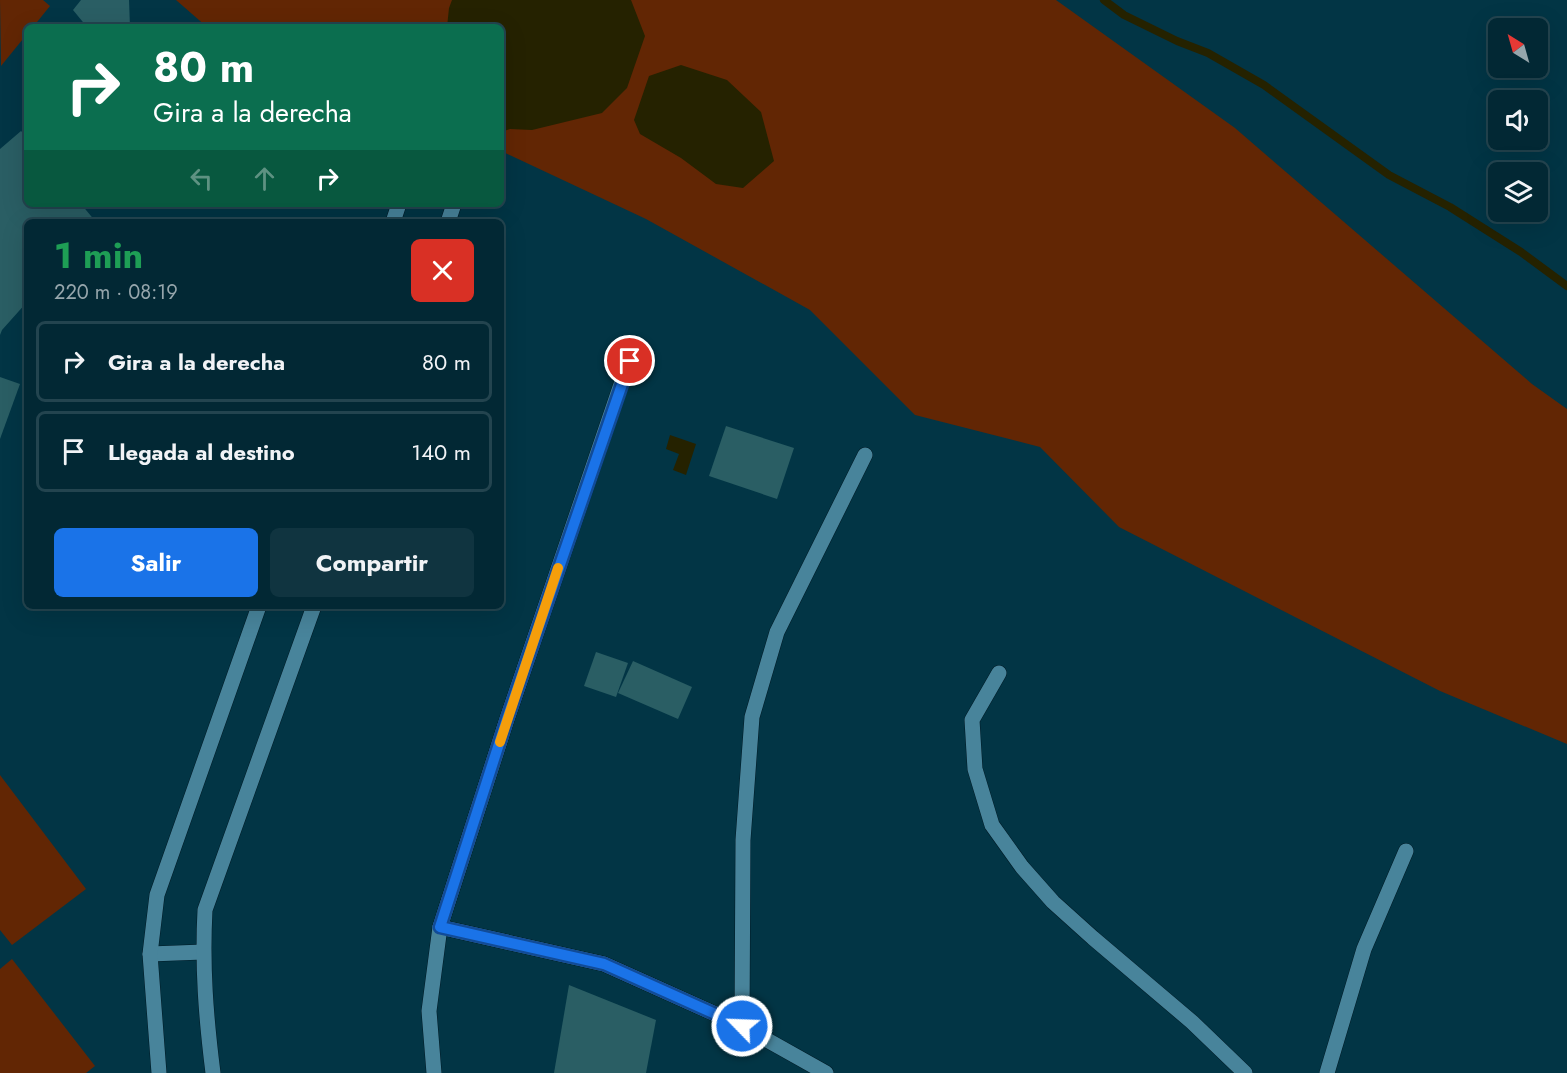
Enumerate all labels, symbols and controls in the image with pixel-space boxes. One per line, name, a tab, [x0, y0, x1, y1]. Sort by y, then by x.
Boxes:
north arrow	[1488, 18, 1548, 78]
map controls	[1488, 18, 1548, 222]
text: 80 m	[153, 37, 254, 98]
icon: right	[54, 48, 132, 126]
button: sound	[1488, 90, 1548, 150]
text: Gira a la derecha	[153, 93, 352, 132]
icon: left	[185, 162, 218, 195]
icon: ahead	[248, 162, 281, 195]
icon: right	[311, 162, 344, 195]
button: layers	[1488, 162, 1548, 222]
text: 1 min	[54, 229, 143, 281]
button: close	[411, 239, 474, 302]
text: 220 m · 08:19	[54, 278, 178, 307]
pin	[604, 335, 655, 386]
icon: arrive	[613, 344, 646, 377]
icon: right	[57, 345, 90, 378]
text: Gira a la derecha	[108, 346, 285, 378]
text: 80 m	[422, 346, 471, 378]
icon: arrive	[57, 435, 90, 468]
text: Llegada al destino	[108, 436, 295, 468]
text: 140 m	[411, 436, 471, 468]
button: Salir	[54, 528, 258, 597]
button: Compartir	[270, 528, 474, 597]
position arrow	[710, 994, 774, 1058]

